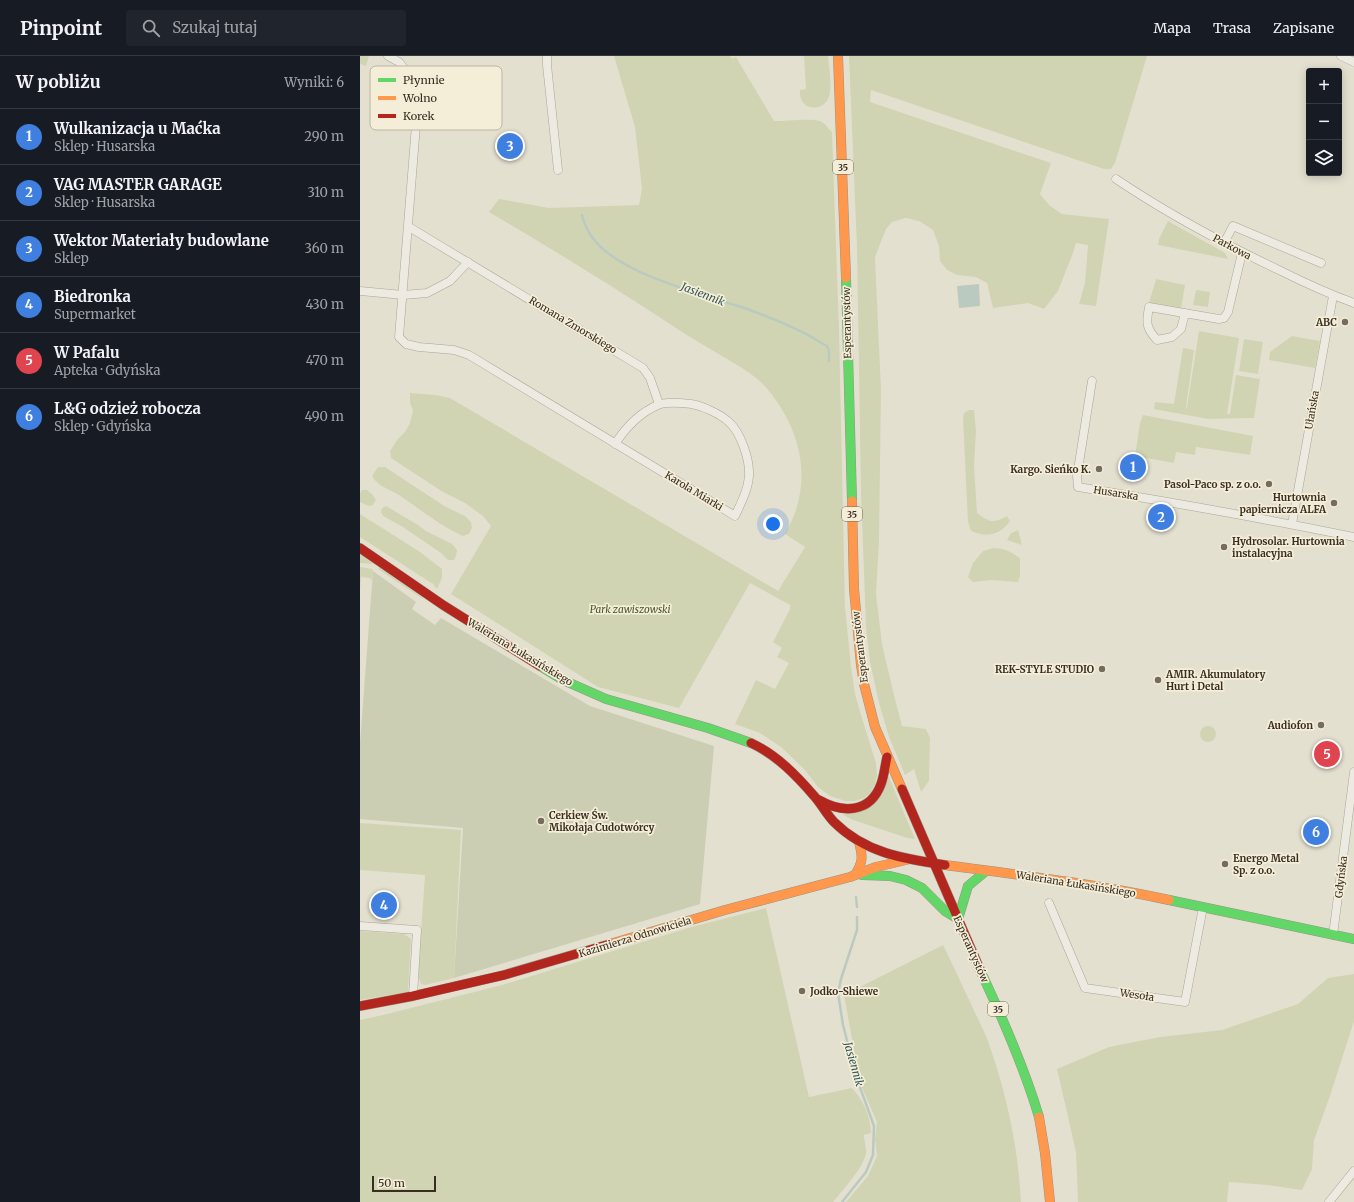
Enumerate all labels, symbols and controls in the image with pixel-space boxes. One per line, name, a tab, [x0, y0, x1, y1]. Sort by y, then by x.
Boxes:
search box	[126, 10, 406, 46]
text: Pinpoint	[20, 16, 102, 40]
icon: search	[140, 17, 162, 39]
text: Szukaj tutaj	[172, 18, 258, 37]
text: Mapa	[1154, 19, 1191, 37]
text: Trasa	[1213, 19, 1251, 37]
text: Zapisane	[1273, 19, 1334, 37]
legend	[370, 66, 502, 130]
map controls	[1306, 68, 1342, 176]
button: +	[1306, 68, 1342, 104]
text: W pobliżu	[16, 71, 101, 93]
text: Płynnie	[403, 73, 445, 87]
text: Wyniki: 6	[284, 74, 344, 91]
text: Wolno	[402, 91, 438, 105]
button: −	[1306, 104, 1342, 140]
text: Korek	[403, 109, 434, 123]
text: Wulkanizacja u Maćka	[54, 119, 221, 138]
text: 1	[26, 128, 32, 145]
text: 290 m	[304, 128, 344, 145]
pin: 3	[497, 131, 523, 161]
text: Sklep · Husarska	[54, 138, 155, 155]
button: layers	[1306, 140, 1342, 176]
road number: 35	[833, 160, 853, 174]
text: VAG MASTER GARAGE	[54, 175, 222, 194]
text: 2	[25, 184, 33, 201]
text: 310 m	[307, 184, 344, 201]
text: Sklep · Husarska	[54, 194, 155, 211]
text: Wektor Materiały budowlane	[54, 231, 269, 250]
street label: Parkowa	[1211, 231, 1254, 263]
text: 3	[25, 240, 33, 257]
text: 360 m	[305, 240, 344, 257]
text: Sklep	[54, 250, 89, 267]
water label: Jasiennik	[678, 279, 727, 309]
street label: Esperantystów	[840, 286, 854, 359]
text: Biedronka	[54, 287, 131, 306]
street label: Romana Zmorskiego	[527, 294, 619, 356]
text: 4	[25, 296, 33, 313]
text: 430 m	[305, 296, 344, 313]
text: Supermarket	[54, 306, 136, 323]
place label: ABC	[1315, 316, 1337, 329]
marker: ABC	[1340, 317, 1350, 327]
text: W Pafalu	[54, 343, 120, 362]
text: 5	[25, 352, 33, 369]
text: 470 m	[306, 352, 344, 369]
text: Apteka · Gdyńska	[54, 362, 161, 379]
street label: Ułańska	[1302, 389, 1322, 431]
text: L&G odzież robocza	[54, 399, 201, 418]
text: 6	[25, 408, 33, 425]
text: 490 m	[305, 408, 344, 425]
text: Sklep · Gdyńska	[54, 418, 151, 435]
pin: 1	[1120, 452, 1146, 482]
place label: Kargo. Sieńko K.	[1010, 463, 1091, 476]
marker: Kargo. Sieńko K.	[1094, 464, 1104, 474]
street label: Karola Miarki	[662, 469, 726, 513]
place label: Pasol-Paco sp. z o.o.	[1164, 478, 1261, 491]
marker: Pasol-Paco sp. z o.o.	[1264, 479, 1274, 489]
street label: Husarska	[1093, 483, 1140, 503]
place label: Hurtownia papiernicza ALFA	[1240, 491, 1327, 516]
marker: Hurtownia papiernicza ALFA	[1329, 498, 1339, 508]
pin: 2	[1148, 502, 1174, 532]
road number: 35	[842, 507, 862, 521]
your location	[763, 514, 783, 534]
place label: Hydrosolar. Hurtownia instalacyjna	[1232, 535, 1345, 560]
marker: Hydrosolar. Hurtownia instalacyjna	[1219, 542, 1229, 552]
park label: Park zawiszowski	[590, 603, 670, 616]
street label: Esperantystów	[849, 610, 871, 683]
street label: Waleriana Łukasińskiego	[464, 615, 575, 689]
place label: REK-STYLE STUDIO	[995, 663, 1094, 676]
marker: REK-STYLE STUDIO	[1097, 664, 1107, 674]
place label: AMIR. Akumulatory Hurt i Detal	[1165, 668, 1266, 693]
marker: AMIR. Akumulatory Hurt i Detal	[1153, 675, 1163, 685]
place label: Audiofon	[1267, 719, 1313, 732]
marker: Audiofon	[1316, 720, 1326, 730]
pin: 5	[1314, 739, 1340, 769]
place label: Cerkiew Św. Mikołaja Cudotwórcy	[549, 808, 654, 834]
marker: Cerkiew Św. Mikołaja Cudotwórcy	[536, 816, 546, 826]
pin: 6	[1303, 817, 1329, 847]
place label: Energo Metal Sp. z o.o.	[1233, 852, 1300, 877]
street label: Gdyńska	[1332, 855, 1350, 899]
marker: Energo Metal Sp. z o.o.	[1220, 859, 1230, 869]
street label: Waleriana Łukasińskiego	[1014, 868, 1137, 900]
pin: 4	[371, 890, 397, 920]
street label: Kazimierza Odnowiciela	[577, 913, 693, 960]
street label: Esperantystów	[950, 914, 992, 985]
place label: Jodko-Shiewe	[809, 985, 879, 998]
marker: Jodko-Shiewe	[797, 986, 807, 996]
street label: Wesoła	[1118, 986, 1156, 1004]
road number: 35	[988, 1002, 1008, 1016]
water label: Jasiennik	[841, 1039, 867, 1088]
scale bar	[372, 1174, 436, 1193]
text: 50 m	[378, 1176, 405, 1190]

